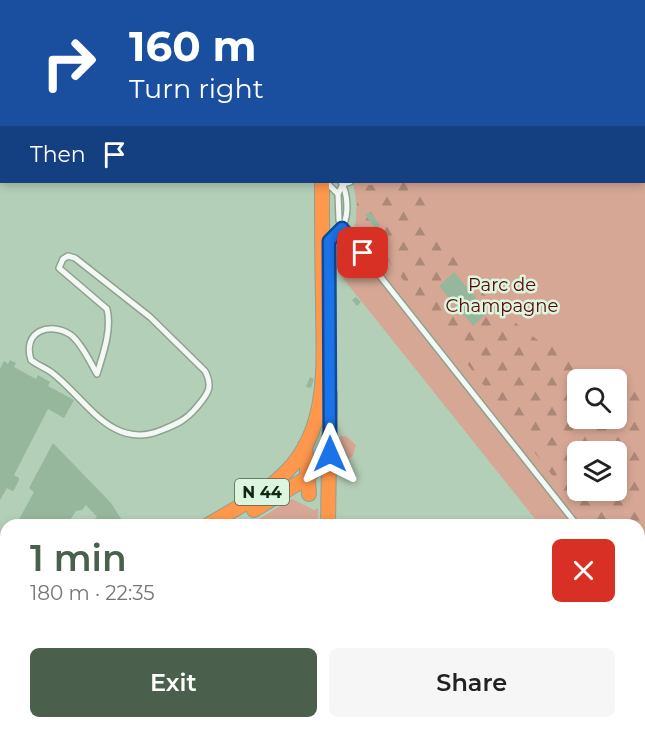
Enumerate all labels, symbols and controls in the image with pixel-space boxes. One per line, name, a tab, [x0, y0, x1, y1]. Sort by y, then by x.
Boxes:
text: 160 m	[129, 20, 257, 72]
icon: right	[30, 24, 108, 102]
text: Turn right	[129, 72, 264, 105]
icon: arrive	[98, 138, 131, 171]
text: Then	[30, 141, 86, 168]
pin	[337, 227, 388, 278]
icon: arrive	[346, 236, 379, 269]
park label: Parc de Champagne	[446, 274, 559, 317]
map controls	[567, 369, 627, 501]
button: search	[567, 369, 627, 429]
position arrow	[298, 422, 362, 486]
button: layers	[567, 441, 627, 501]
road number: N 44	[235, 479, 289, 505]
text: 1 min	[30, 536, 127, 580]
button: close	[552, 539, 615, 602]
text: 180 m · 22:35	[30, 581, 155, 605]
button: Exit	[30, 648, 317, 717]
button: Share	[329, 648, 615, 717]

